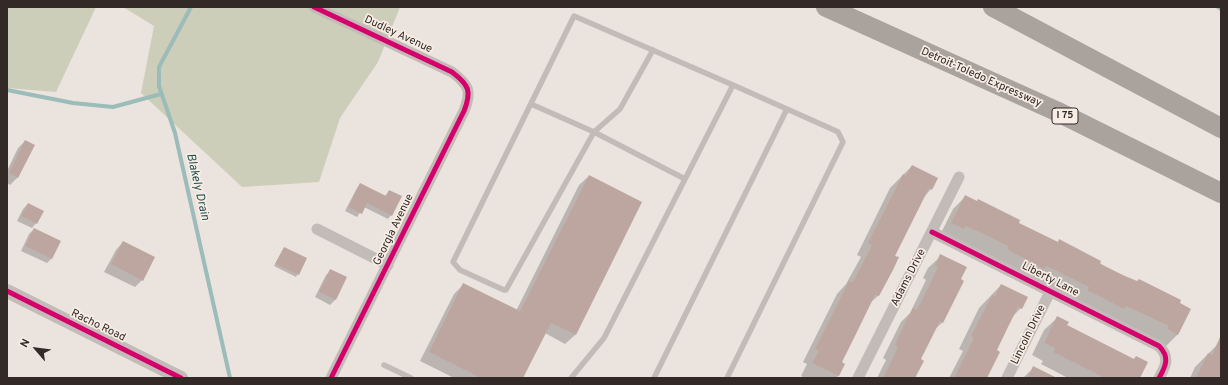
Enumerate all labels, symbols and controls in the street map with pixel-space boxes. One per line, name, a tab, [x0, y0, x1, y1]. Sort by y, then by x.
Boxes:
street label: Dudley Avenue	[362, 13, 434, 57]
street label: Detroit-Toledo Expressway	[919, 45, 1043, 111]
road number: I 75	[1052, 108, 1078, 124]
water label: Blakely Drain	[182, 152, 212, 222]
street label: Georgia Avenue	[371, 192, 417, 268]
street label: Adams Drive	[889, 247, 929, 309]
street label: Liberty Lane	[1019, 260, 1081, 300]
street label: Lincoln Drive	[1009, 303, 1049, 367]
street label: Racho Road	[69, 307, 127, 345]
north arrow	[16, 329, 56, 369]
text: N	[17, 337, 33, 350]

